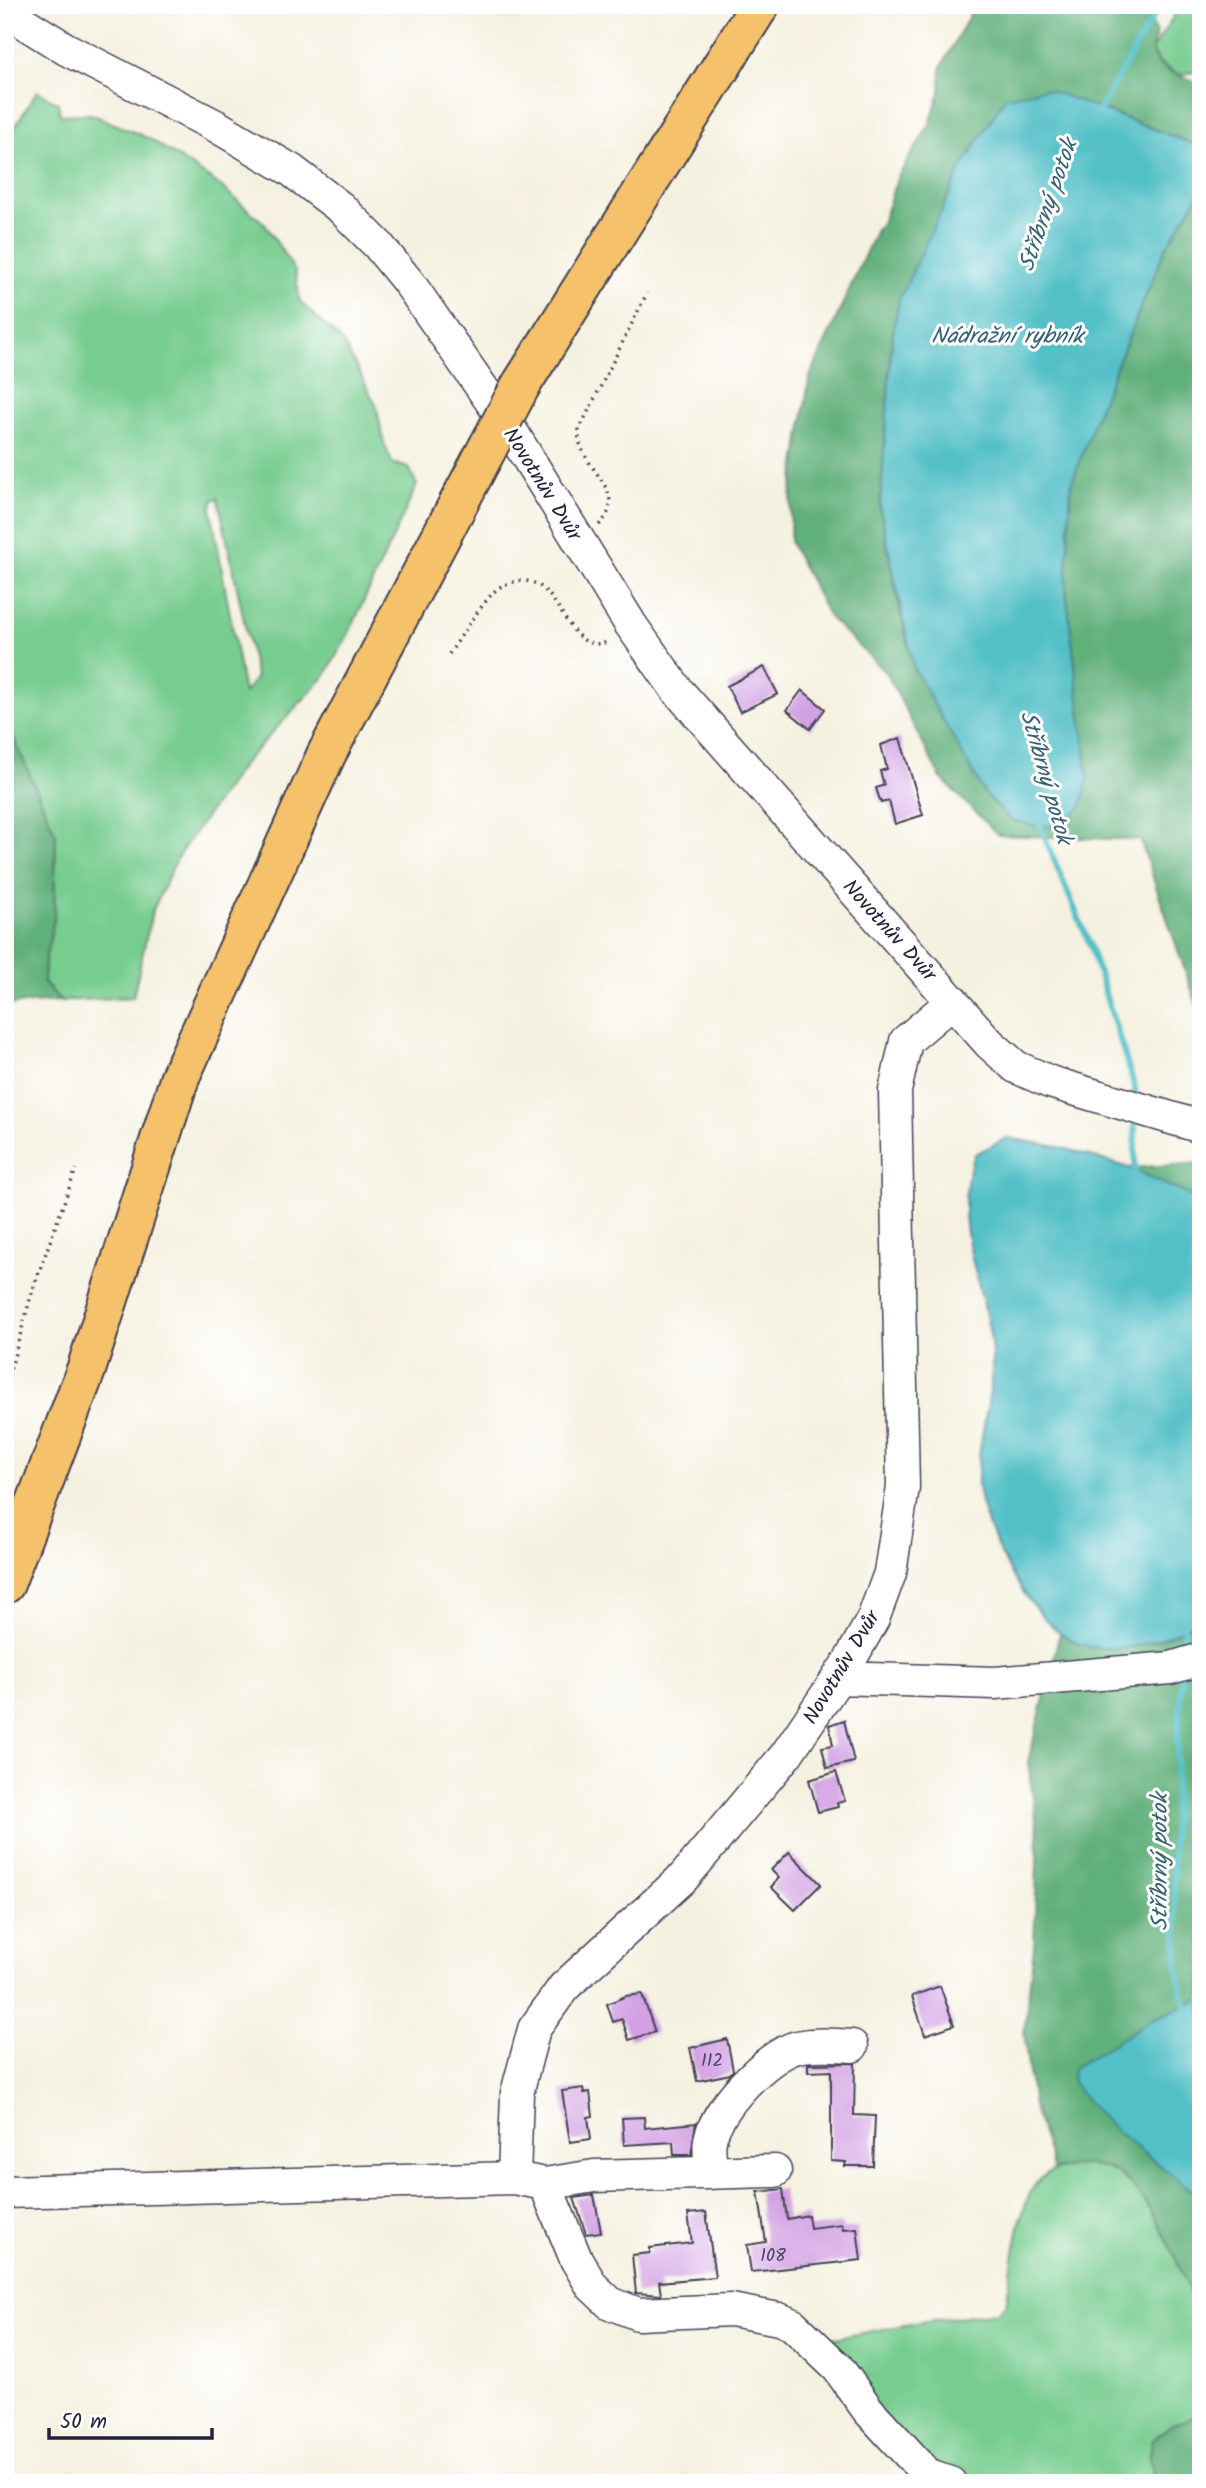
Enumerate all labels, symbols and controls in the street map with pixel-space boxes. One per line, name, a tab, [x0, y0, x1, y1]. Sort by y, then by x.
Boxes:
water label: Stříbrný potok	[1010, 132, 1089, 276]
water label: Nádražní rybník	[931, 319, 1086, 355]
street label: Novotnův Dvůr	[494, 422, 590, 549]
water label: Stříbrný potok	[1009, 707, 1082, 852]
street label: Novotnův Dvůr	[834, 872, 945, 990]
street label: Novotnův Dvůr	[795, 1603, 890, 1731]
water label: Stříbrný potok	[1143, 1790, 1179, 1931]
house number: 112	[701, 2047, 723, 2076]
house number: 108	[760, 2242, 786, 2271]
scale bar	[49, 2397, 212, 2441]
text: 50 m	[60, 2406, 107, 2439]

